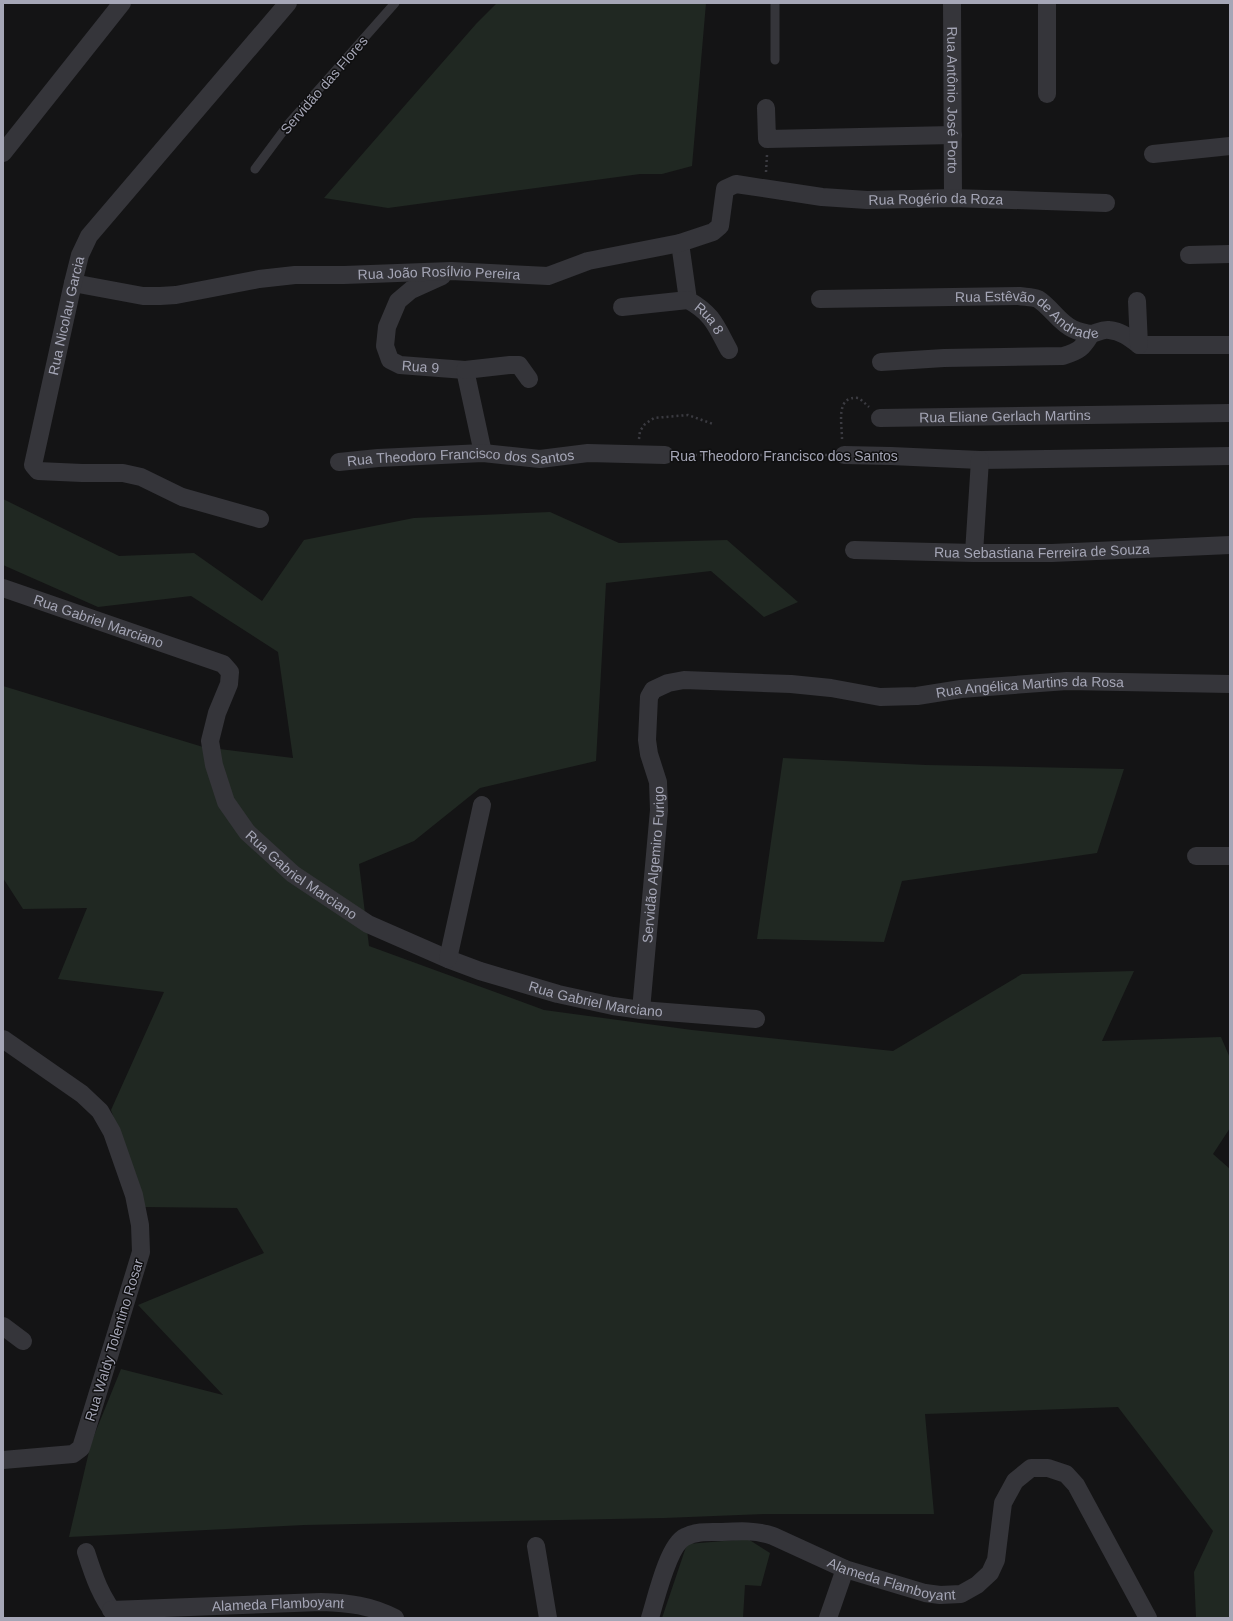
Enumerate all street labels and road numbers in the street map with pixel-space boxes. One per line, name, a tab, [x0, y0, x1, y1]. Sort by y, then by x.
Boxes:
street label: Rua Antônio José Porto	[944, 26, 961, 174]
street label: Servidão das Flores	[277, 33, 371, 137]
street label: Rua Rogério da Roza	[868, 190, 1004, 208]
street label: Rua Nicolau Garcia	[45, 254, 87, 377]
street label: Rua João Rosílvio Pereira	[357, 263, 521, 283]
street label: Rua Estêvão de Andrade	[955, 288, 1101, 342]
street label: Rua 8	[692, 299, 727, 337]
street label: Rua 9	[401, 357, 440, 376]
street label: Rua Eliane Gerlach Martins	[919, 407, 1091, 425]
street label: Rua Theodoro Francisco dos Santos	[346, 445, 575, 469]
street label: Rua Theodoro Francisco dos Santos	[670, 448, 898, 464]
street label: Rua Sebastiana Ferreira de Souza	[934, 541, 1150, 561]
street label: Rua Gabriel Marciano	[31, 591, 166, 651]
street label: Rua Angélica Martins da Rosa	[935, 673, 1124, 701]
street label: Servidão Algemiro Furigo	[639, 786, 667, 944]
street label: Rua Gabriel Marciano	[243, 827, 360, 923]
street label: Rua Gabriel Marciano	[527, 978, 664, 1020]
street label: Rua Waldy Tolentino Rosar	[82, 1257, 146, 1423]
street label: Alameda Flamboyant	[825, 1554, 956, 1603]
street label: Alameda Flamboyant	[211, 1594, 345, 1614]

